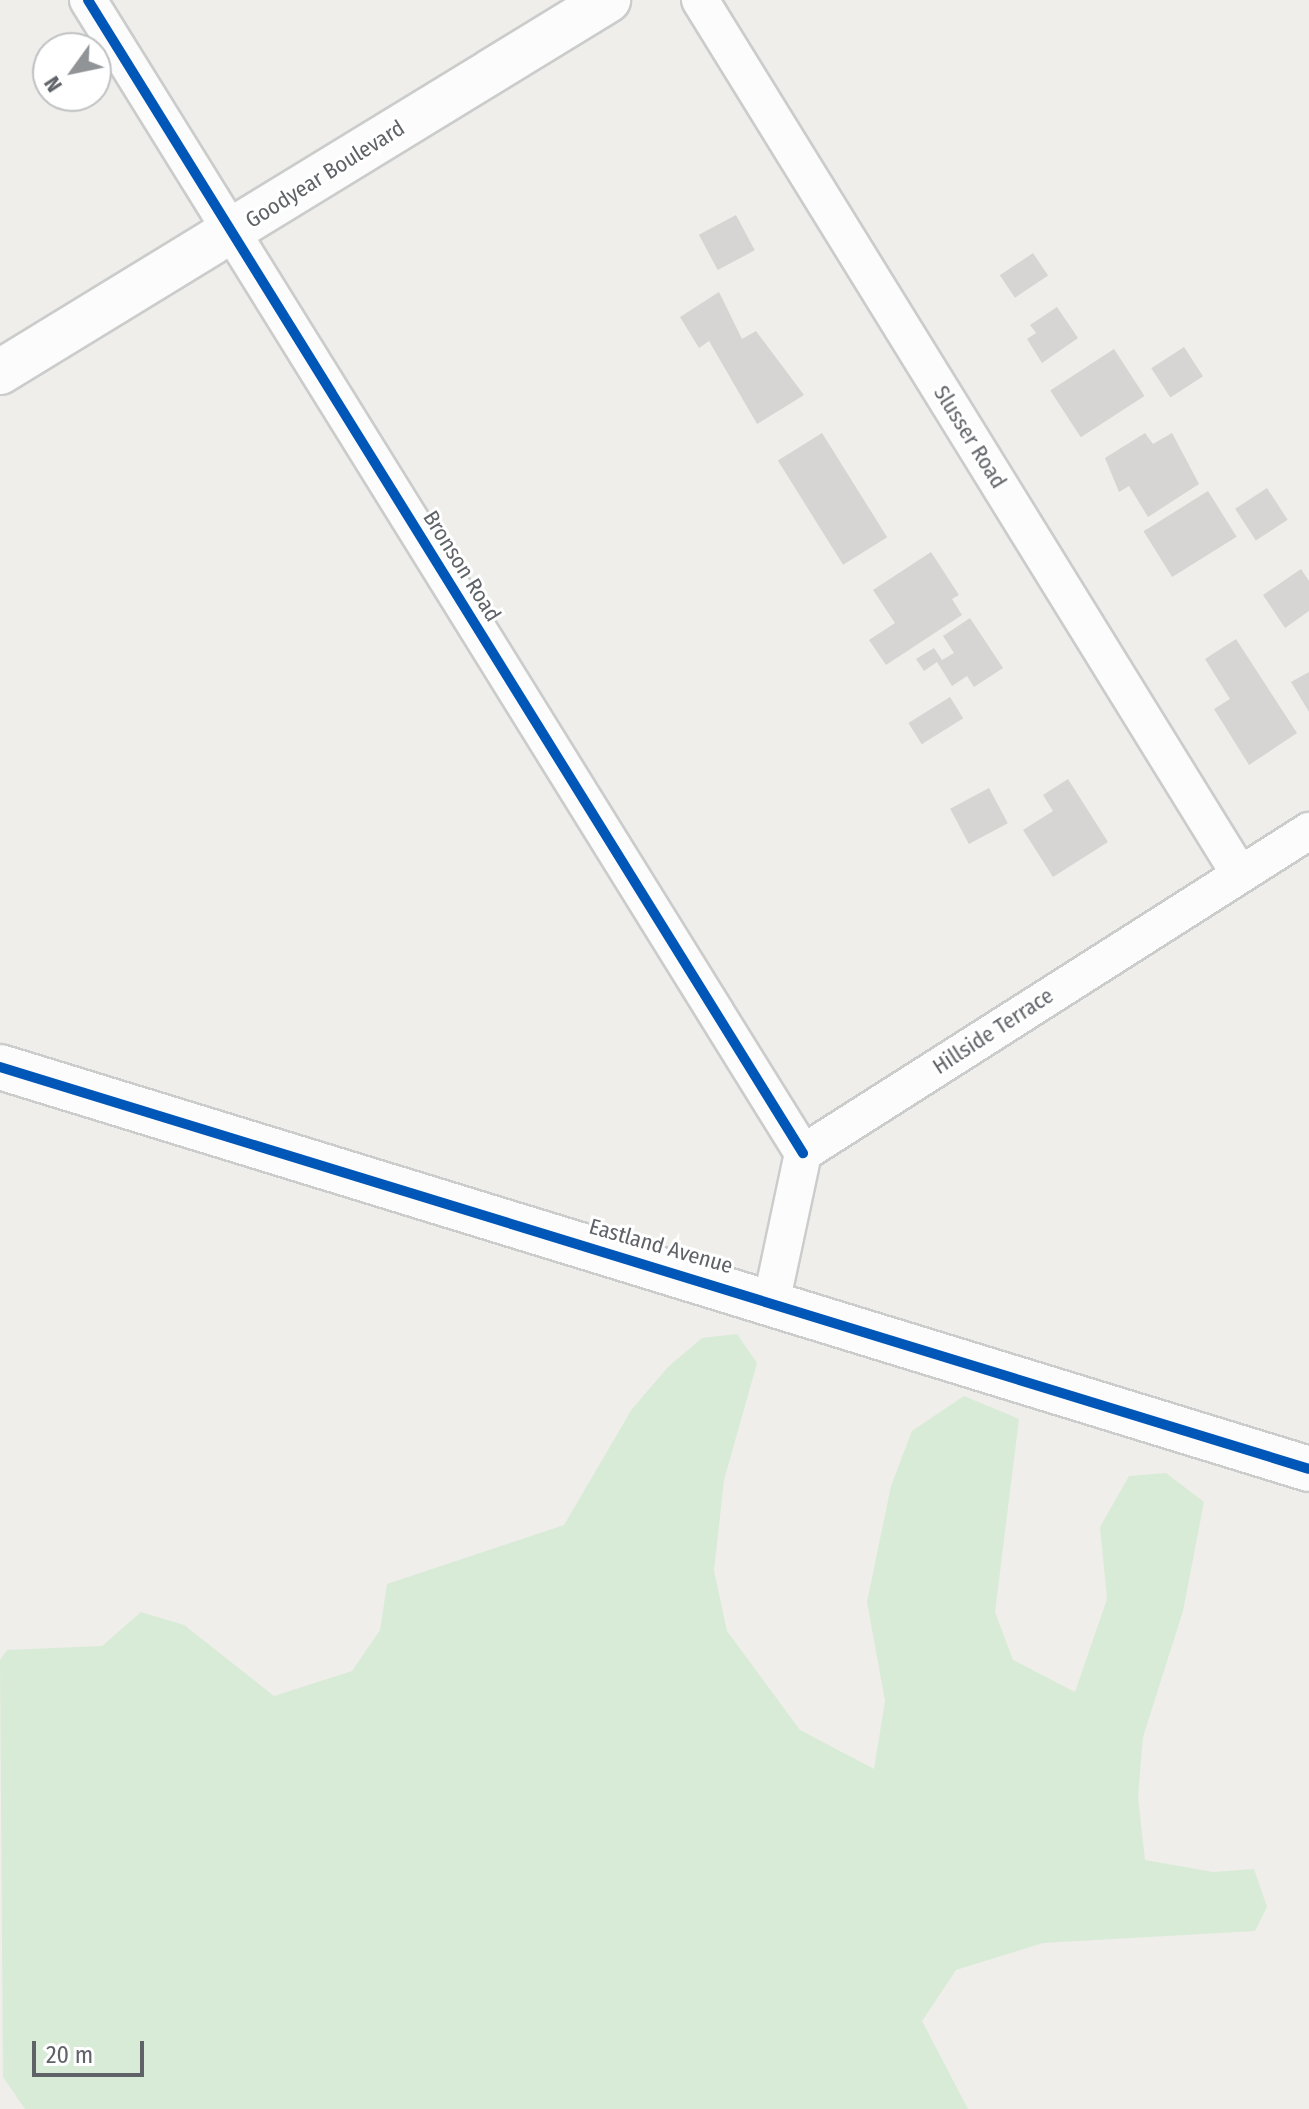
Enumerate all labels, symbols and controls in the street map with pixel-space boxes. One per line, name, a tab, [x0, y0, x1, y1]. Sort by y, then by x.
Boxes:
north arrow	[32, 32, 112, 112]
text: N	[38, 71, 68, 97]
street label: Goodyear Boulevard	[241, 115, 409, 233]
street label: Slusser Road	[928, 381, 1012, 493]
street label: Bronson Road	[418, 506, 506, 626]
street label: Hillside Terrace	[928, 982, 1058, 1080]
street label: Eastland Avenue	[586, 1213, 736, 1279]
scale bar	[36, 2025, 148, 2075]
text: 20 m	[46, 2041, 93, 2069]

